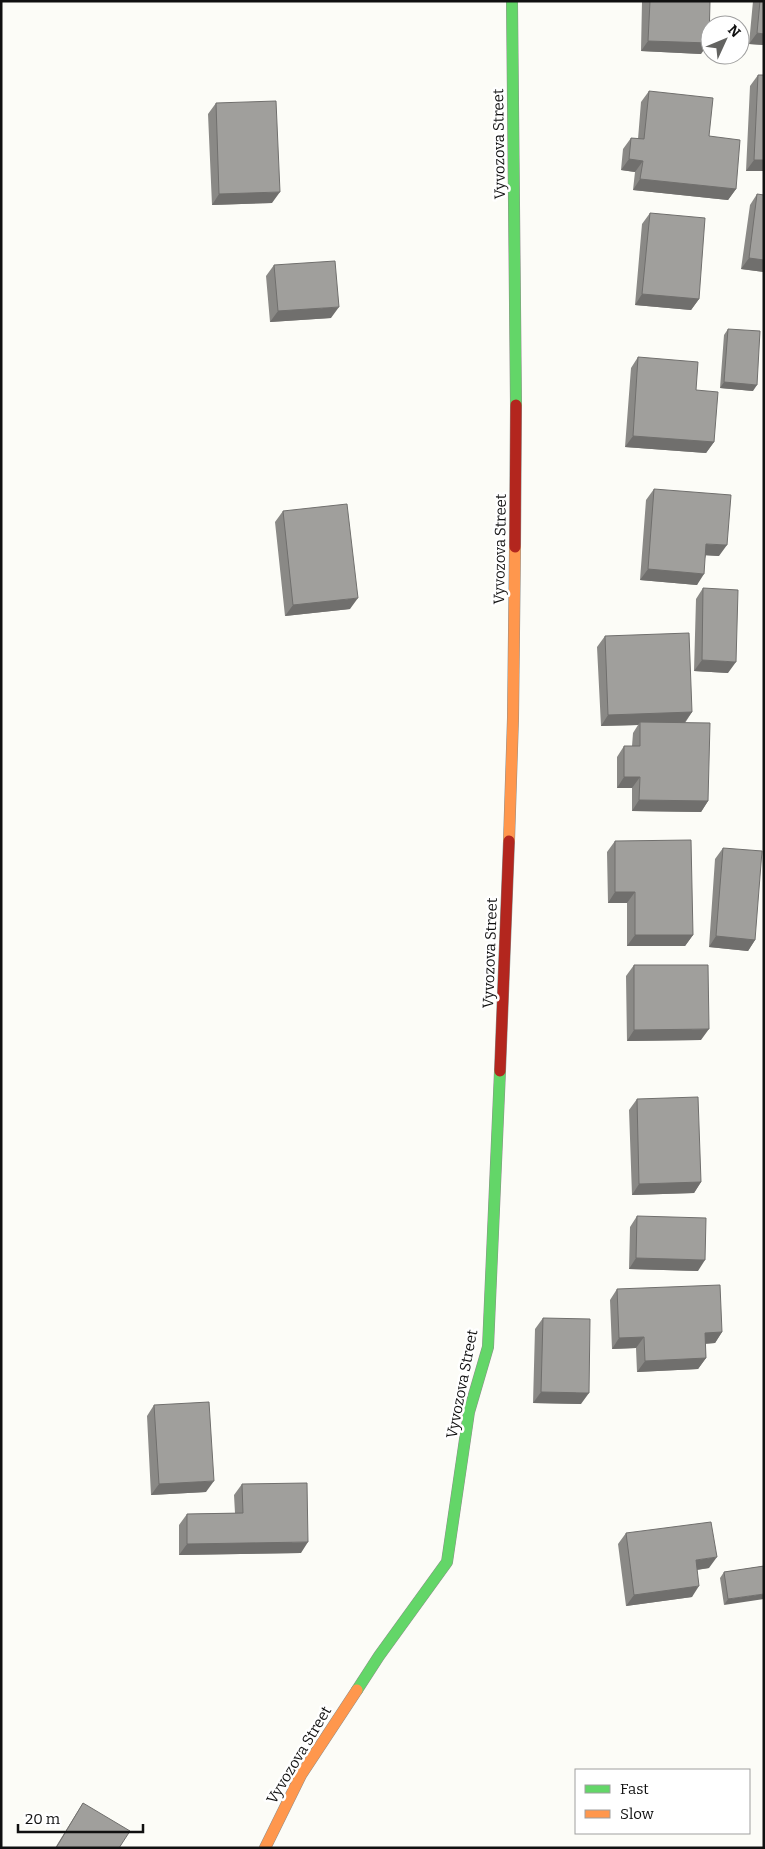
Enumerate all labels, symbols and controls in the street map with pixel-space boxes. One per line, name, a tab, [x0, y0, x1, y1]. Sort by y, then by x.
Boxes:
north arrow	[700, 15, 750, 65]
text: N	[724, 22, 744, 41]
street label: Vyvozova Street	[489, 88, 509, 199]
street label: Vyvozova Street	[490, 493, 510, 604]
street label: Vyvozova Street	[479, 897, 501, 1009]
street label: Vyvozova Street	[443, 1327, 481, 1440]
street label: Vyvozova Street	[263, 1702, 335, 1807]
legend	[575, 1769, 750, 1834]
text: Fast	[620, 1780, 649, 1798]
scale bar	[18, 1802, 142, 1834]
text: Slow	[620, 1805, 655, 1823]
text: 20 m	[25, 1810, 61, 1828]

